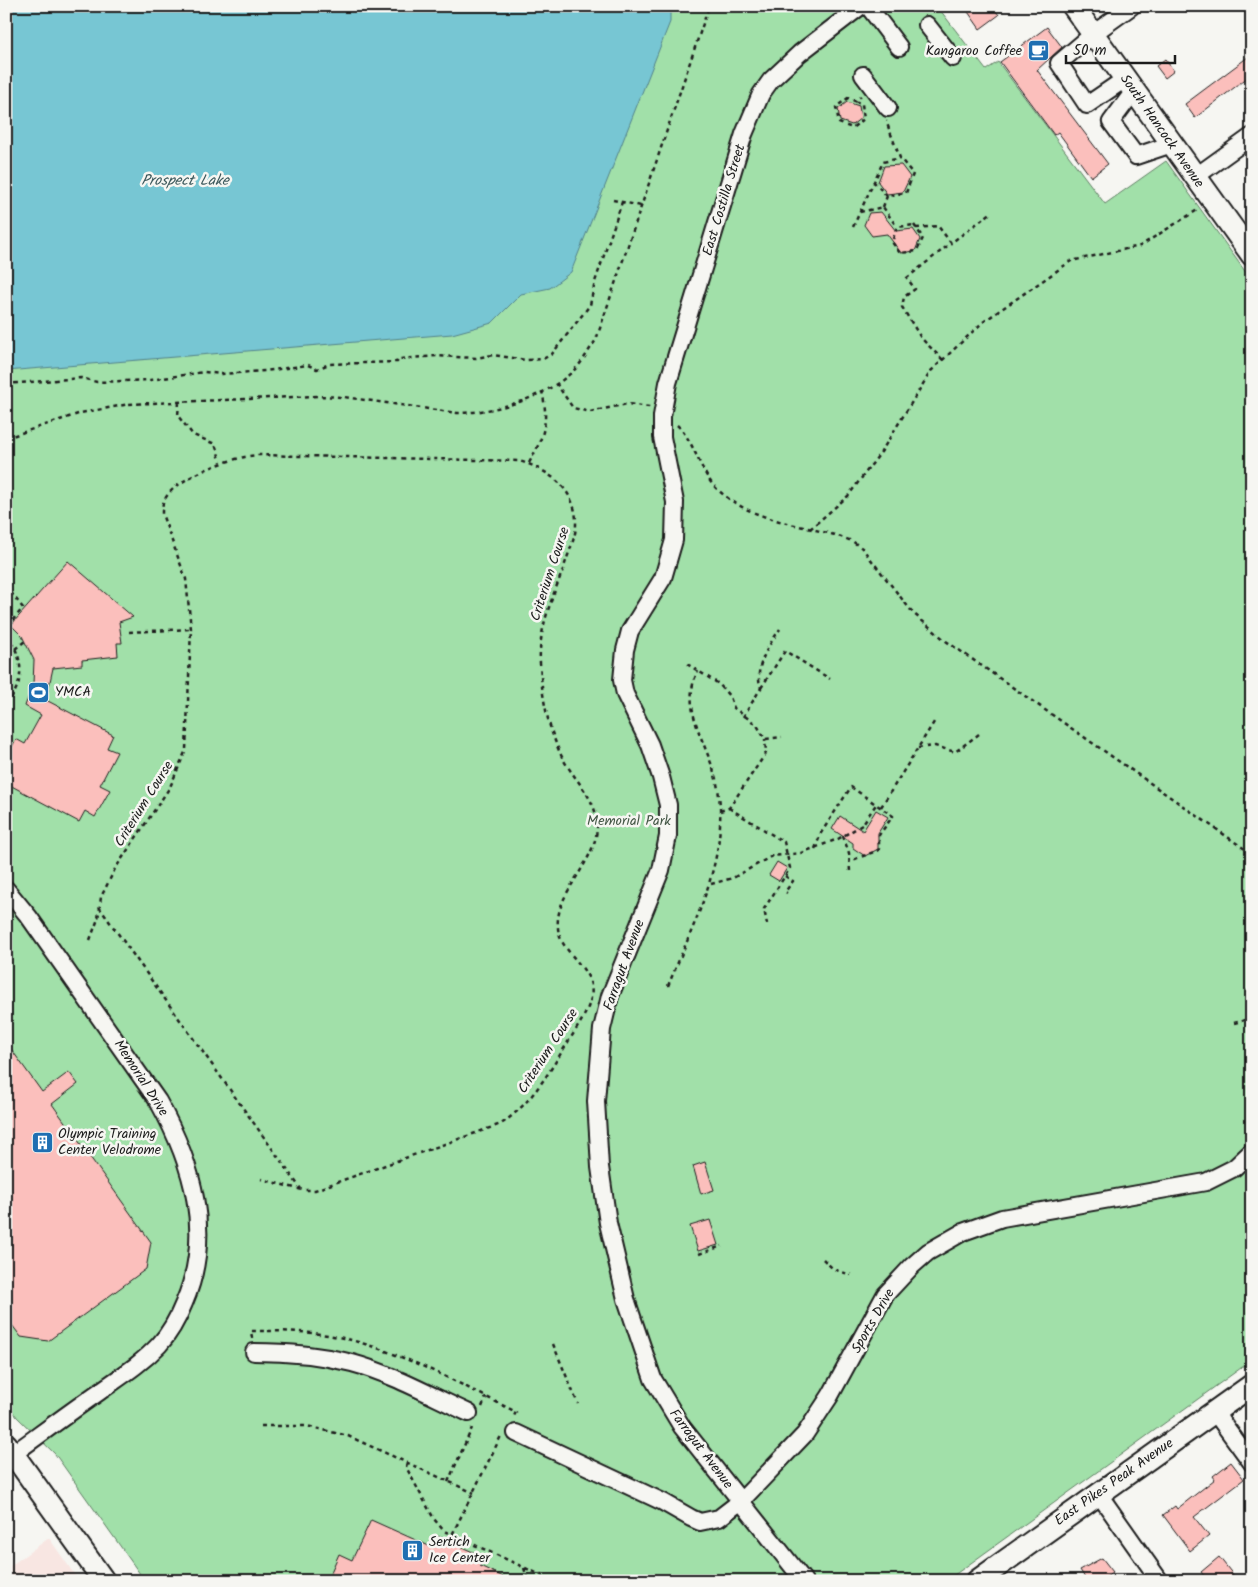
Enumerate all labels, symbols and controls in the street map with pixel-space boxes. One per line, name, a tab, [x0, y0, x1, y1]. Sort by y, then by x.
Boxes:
scale bar	[1066, 32, 1174, 64]
cafe icon: Kangaroo Coffee	[1026, 39, 1050, 63]
text: 50 m	[1073, 39, 1107, 63]
place label: Kangaroo Coffee	[926, 40, 1023, 62]
street label: South Hancock Avenue	[1114, 70, 1210, 193]
street label: East Costilla Street	[697, 141, 752, 259]
water label: Prospect Lake	[141, 169, 230, 193]
street label: Criterium Course	[524, 523, 576, 624]
sports icon: YMCA	[27, 680, 51, 704]
place label: YMCA	[55, 681, 91, 703]
street label: Criterium Course	[109, 756, 180, 851]
park label: Memorial Park	[587, 810, 671, 832]
street label: Farragut Avenue	[597, 916, 651, 1014]
street label: Criterium Course	[512, 1003, 584, 1098]
street label: Memorial Drive	[108, 1035, 174, 1121]
place label: Olympic Training Center Velodrome	[58, 1123, 162, 1161]
building icon: Olympic Training Center Velodrome	[30, 1130, 54, 1154]
street label: Sports Drive	[846, 1284, 901, 1357]
street label: Farragut Avenue	[664, 1404, 739, 1494]
street label: East Pikes Peak Avenue	[1050, 1432, 1179, 1531]
place label: Sertich Ice Center	[429, 1531, 491, 1569]
building icon: Sertich Ice Center	[401, 1538, 425, 1562]

